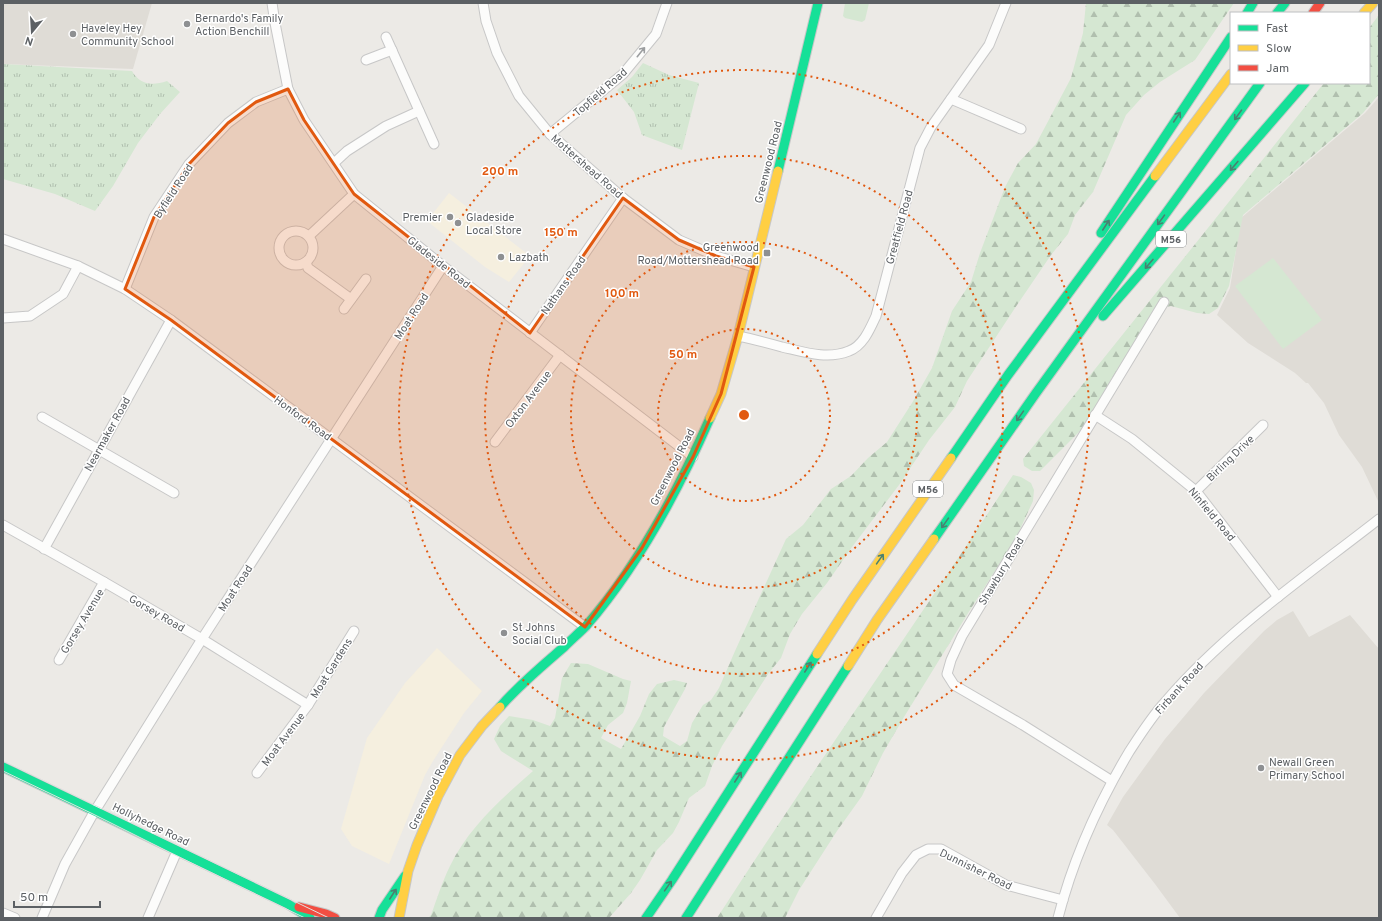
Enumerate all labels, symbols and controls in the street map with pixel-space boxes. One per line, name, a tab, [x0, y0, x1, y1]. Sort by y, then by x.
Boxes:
north arrow	[12, 12, 52, 52]
place label: Bernardo's Family Action Benchill	[195, 12, 283, 39]
legend	[1230, 12, 1370, 84]
marker: Bernardo's Family Action Benchill	[182, 19, 192, 29]
text: Fast	[1266, 21, 1288, 37]
place label: Haveley Hey Community School	[81, 22, 174, 49]
marker: Haveley Hey Community School	[68, 29, 78, 39]
text: N	[23, 33, 35, 48]
text: Slow	[1266, 41, 1292, 57]
one-way arrow	[637, 47, 646, 58]
text: Jam	[1266, 61, 1289, 77]
street label: Topfield Road	[571, 65, 631, 120]
one-way arrow	[1233, 109, 1242, 120]
one-way arrow	[1173, 112, 1181, 123]
street label: Greenwood Road	[752, 120, 786, 205]
street label: Mottershead Road	[548, 132, 625, 202]
one-way arrow	[1230, 161, 1239, 171]
street label: Byfield Road	[151, 162, 197, 221]
text: 200 m	[482, 164, 518, 180]
street label: Greatfield Road	[883, 188, 917, 266]
place label: Premier	[403, 211, 443, 225]
place label: Gladeside Local Store	[466, 211, 522, 238]
marker: Premier	[445, 212, 455, 222]
one-way arrow	[1157, 214, 1165, 225]
marker: Gladeside Local Store	[453, 218, 463, 228]
one-way arrow	[1102, 220, 1110, 231]
text: 150 m	[544, 225, 578, 241]
road number: M56	[1156, 231, 1186, 247]
street label: Gladeside Road	[404, 234, 473, 292]
place label: Greenwood Road/Mottershead Road	[638, 241, 759, 268]
marker: Greenwood Road/Mottershead Road	[762, 248, 772, 258]
place label: Lazbath	[509, 251, 549, 265]
marker: Lazbath	[496, 252, 506, 262]
street label: Nathans Road	[538, 253, 589, 318]
one-way arrow	[1144, 259, 1153, 269]
text: 100 m	[605, 286, 639, 302]
street label: Moat Road	[392, 291, 432, 343]
text: 50 m	[669, 347, 697, 363]
street label: Oxton Avenue	[503, 368, 555, 431]
street label: Honford Road	[271, 393, 334, 444]
street label: Nearmaker Road	[82, 395, 134, 474]
centre of rings	[737, 408, 751, 422]
one-way arrow	[1016, 411, 1024, 422]
street label: Greenwood Road	[647, 427, 698, 508]
street label: Birling Drive	[1204, 432, 1258, 485]
road number: M56	[913, 481, 943, 497]
street label: Ninfield Road	[1185, 485, 1238, 545]
one-way arrow	[941, 517, 949, 528]
street label: Shawbury Road	[976, 535, 1028, 608]
one-way arrow	[876, 554, 884, 565]
street label: Moat Road	[216, 563, 256, 615]
street label: Gorsey Avenue	[58, 586, 108, 657]
street label: Gorsey Road	[126, 592, 187, 636]
place label: St Johns Social Club	[512, 621, 567, 648]
marker: St Johns Social Club	[499, 628, 509, 638]
street label: Moat Gardens	[308, 636, 356, 701]
street label: Firbank Road	[1153, 660, 1207, 718]
one-way arrow	[805, 661, 813, 673]
street label: Moat Avenue	[259, 710, 309, 769]
street label: Greenwood Road	[406, 750, 456, 832]
place label: Newall Green Primary School	[1269, 756, 1345, 783]
marker: Newall Green Primary School	[1256, 763, 1266, 773]
one-way arrow	[735, 771, 743, 783]
street label: Hollyhedge Road	[110, 800, 191, 850]
street label: Dunnisher Road	[937, 846, 1014, 894]
one-way arrow	[664, 881, 672, 892]
scale bar	[14, 883, 100, 909]
one-way arrow	[389, 889, 397, 900]
text: 50 m	[20, 890, 48, 906]

